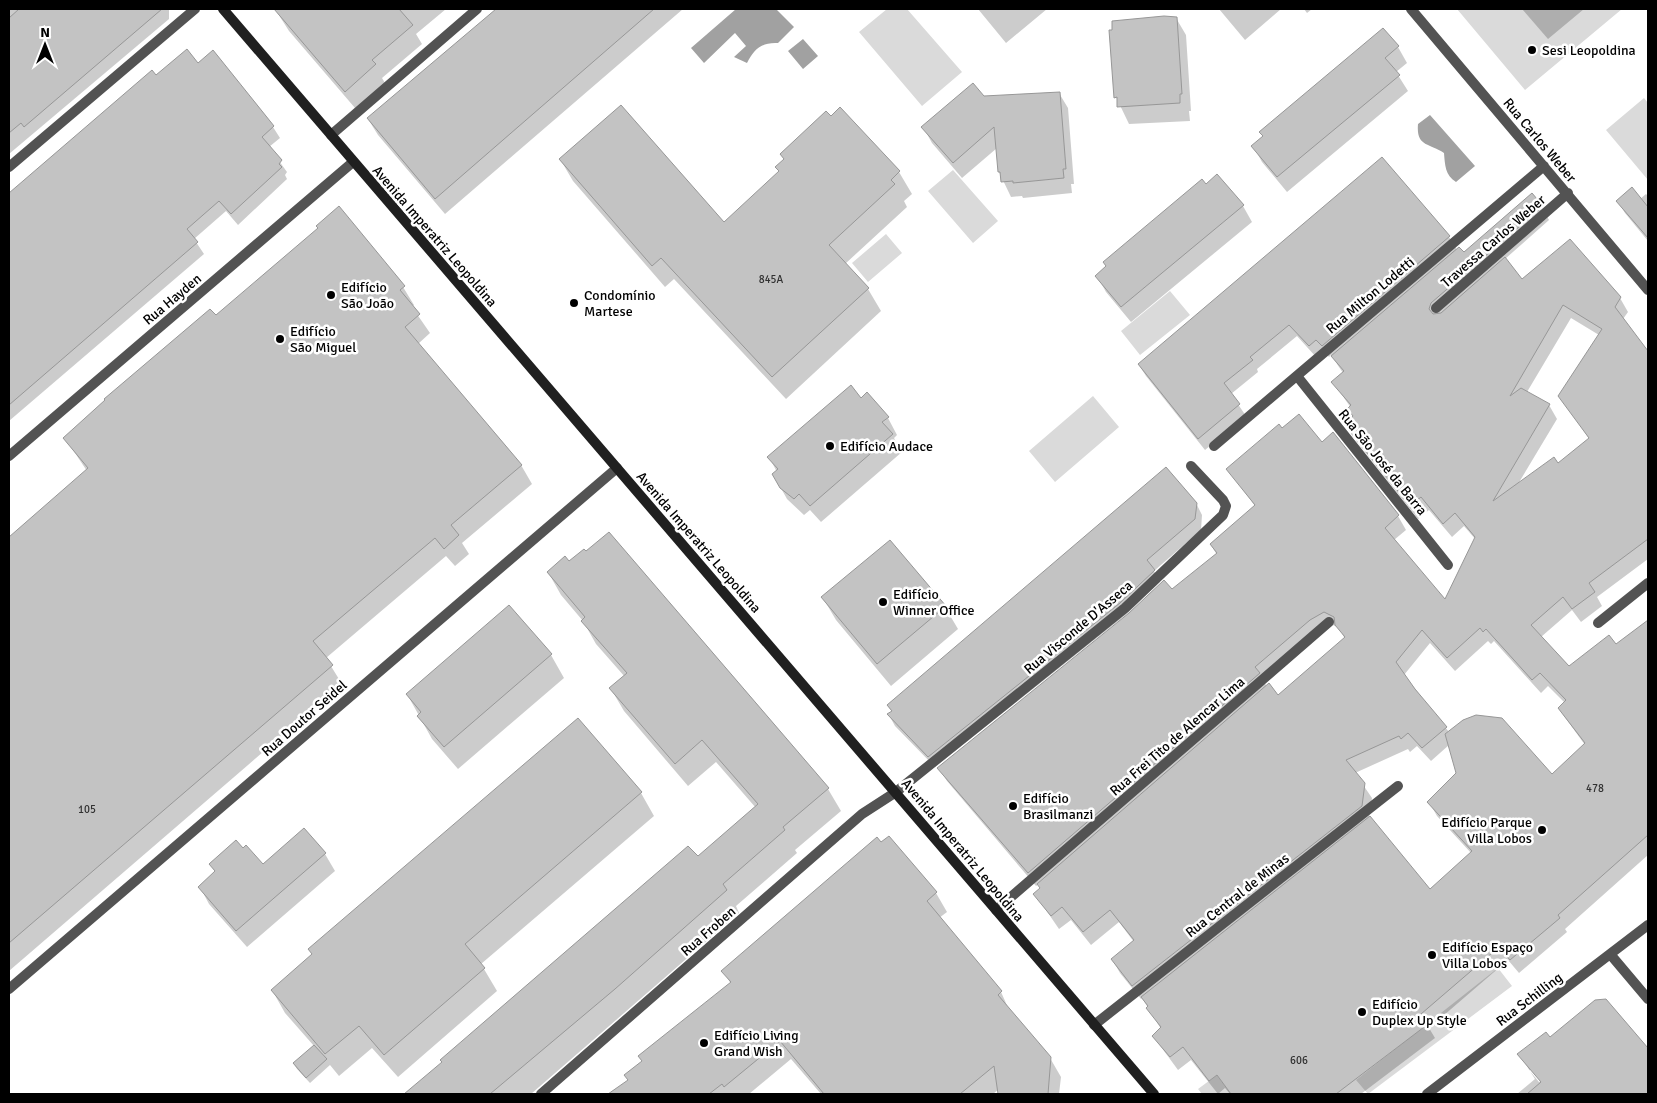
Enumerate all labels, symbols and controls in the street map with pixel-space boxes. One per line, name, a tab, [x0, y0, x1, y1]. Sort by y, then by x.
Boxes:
north arrow	[20, 20, 70, 70]
text: N	[40, 24, 50, 41]
place label: Sesi Leopoldina	[1542, 42, 1636, 59]
marker: Sesi Leopoldina	[1526, 44, 1538, 56]
street label: Rua Carlos Weber	[1499, 95, 1580, 187]
street label: Avenida Imperatriz Leopoldina	[369, 162, 501, 310]
street label: Travessa Carlos Weber	[1438, 191, 1550, 291]
street label: Rua Milton Lodetti	[1323, 254, 1418, 337]
street label: Rua Hayden	[140, 270, 205, 329]
house number: 845A	[759, 273, 784, 286]
place label: Edifício São João	[341, 279, 394, 312]
place label: Condomínio Martese	[584, 287, 656, 320]
marker: Edifício São João	[325, 289, 337, 301]
marker: Condomínio Martese	[568, 297, 580, 309]
place label: Edifício São Miguel	[290, 323, 356, 356]
marker: Edifício São Miguel	[274, 333, 286, 345]
street label: Rua São José da Barra	[1335, 406, 1431, 519]
place label: Edifício Audace	[840, 438, 933, 455]
marker: Edifício Audace	[824, 440, 836, 452]
street label: Avenida Imperatriz Leopoldina	[633, 468, 765, 616]
street label: Rua Visconde D'Asseca	[1021, 577, 1136, 678]
place label: Edifício Winner Office	[893, 586, 974, 619]
marker: Edifício Winner Office	[877, 596, 889, 608]
street label: Rua Frei Tito de Alencar Lima	[1106, 673, 1248, 800]
street label: Rua Doutor Seidel	[258, 677, 350, 760]
street label: Avenida Imperatriz Leopoldina	[898, 775, 1027, 925]
house number: 478	[1586, 782, 1604, 795]
place label: Edifício Brasilmanzi	[1023, 790, 1093, 823]
marker: Edifício Brasilmanzi	[1007, 800, 1019, 812]
house number: 105	[78, 803, 96, 816]
place label: Edifício Parque Villa Lobos	[1441, 814, 1532, 847]
marker: Edifício Parque Villa Lobos	[1536, 824, 1548, 836]
street label: Rua Central de Minas	[1182, 850, 1292, 941]
street label: Rua Froben	[677, 903, 739, 960]
place label: Edifício Espaço Villa Lobos	[1442, 939, 1533, 972]
marker: Edifício Espaço Villa Lobos	[1426, 949, 1438, 961]
street label: Rua Schilling	[1493, 969, 1566, 1030]
place label: Edifício Duplex Up Style	[1372, 996, 1467, 1029]
marker: Edifício Duplex Up Style	[1356, 1006, 1368, 1018]
place label: Edifício Living Grand Wish	[714, 1027, 799, 1060]
marker: Edifício Living Grand Wish	[698, 1037, 710, 1049]
house number: 606	[1290, 1054, 1308, 1067]

